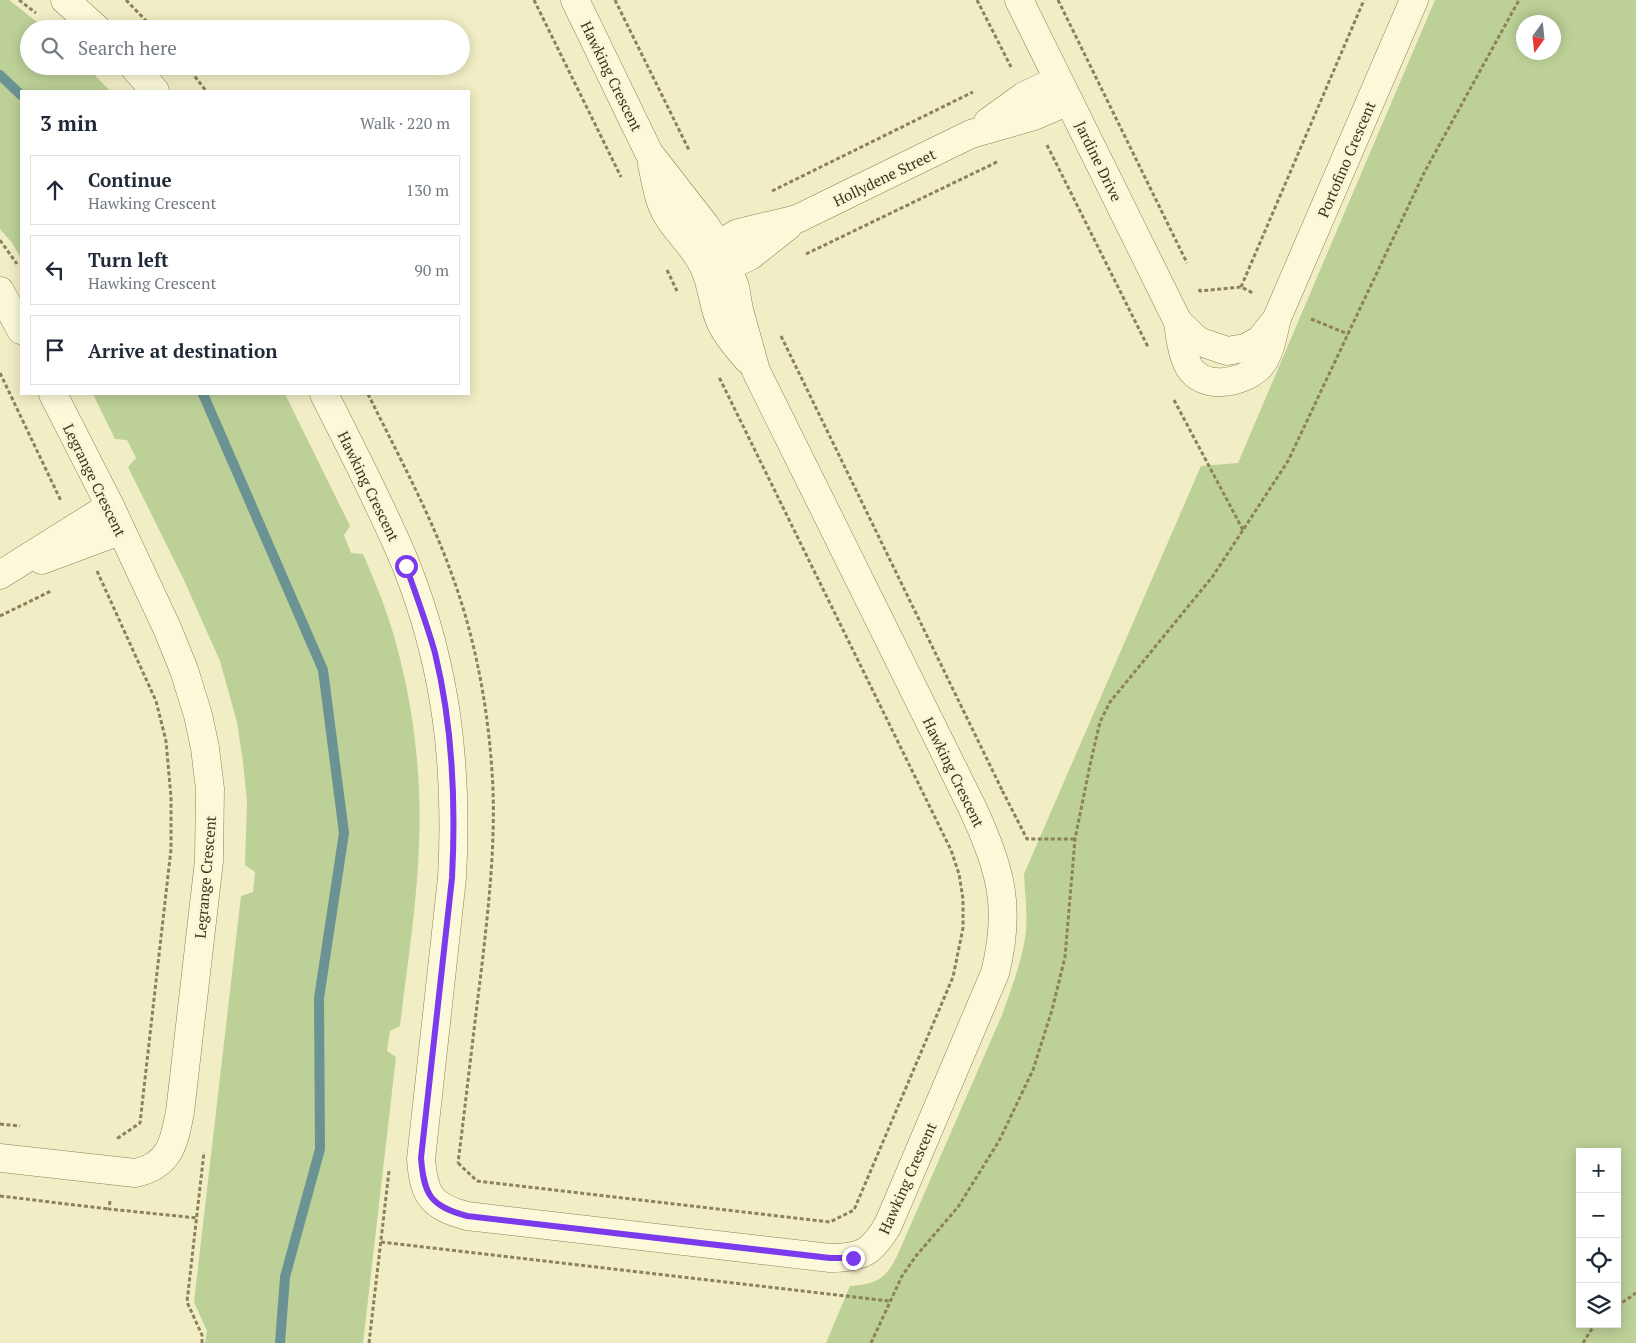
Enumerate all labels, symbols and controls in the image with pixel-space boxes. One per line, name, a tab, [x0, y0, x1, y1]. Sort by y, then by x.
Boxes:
north arrow	[1516, 15, 1561, 60]
street label: Hawking Crescent	[577, 18, 648, 135]
search box	[20, 20, 470, 75]
icon: search	[38, 34, 66, 62]
text: Search here	[78, 35, 177, 60]
street label: Portofino Crescent	[1312, 97, 1380, 220]
text: 3 min	[40, 109, 97, 137]
text: Walk · 220 m	[360, 112, 450, 134]
street label: Jardine Drive	[1071, 117, 1127, 205]
street label: Hollydene Street	[829, 143, 939, 210]
text: Continue	[88, 167, 172, 192]
icon: ahead	[41, 176, 69, 204]
text: 130 m	[406, 179, 449, 201]
text: Hawking Crescent	[88, 192, 216, 214]
text: Turn left	[88, 247, 169, 272]
icon: left	[41, 256, 69, 284]
text: 90 m	[414, 259, 449, 281]
text: Hawking Crescent	[88, 272, 216, 294]
icon: arrive	[41, 336, 69, 364]
text: Arrive at destination	[88, 338, 277, 363]
street label: Legrange Crescent	[59, 420, 131, 540]
street label: Hawking Crescent	[334, 428, 405, 545]
route start	[395, 555, 418, 578]
street label: Hawking Crescent	[919, 714, 990, 831]
street label: Legrange Crescent	[190, 814, 220, 939]
street label: Hawking Crescent	[873, 1119, 941, 1237]
map controls	[1576, 1148, 1621, 1328]
button: +	[1576, 1148, 1621, 1193]
button: −	[1576, 1193, 1621, 1238]
button: locate	[1576, 1238, 1621, 1283]
route end	[842, 1247, 865, 1270]
button: layers	[1576, 1283, 1621, 1328]

